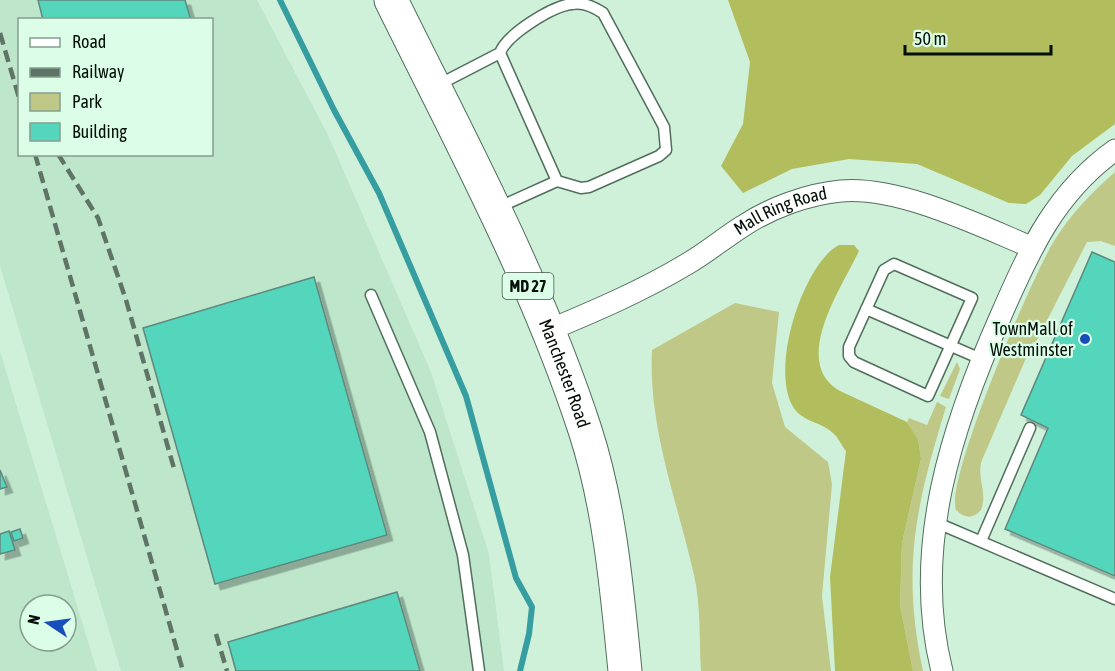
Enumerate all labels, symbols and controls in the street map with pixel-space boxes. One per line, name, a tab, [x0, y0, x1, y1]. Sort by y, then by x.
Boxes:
legend	[18, 18, 213, 156]
scale bar	[905, 18, 1050, 56]
text: 50 m	[914, 28, 946, 49]
text: Road	[72, 31, 106, 52]
text: Railway	[72, 61, 124, 82]
text: Park	[72, 91, 102, 112]
text: Building	[72, 121, 127, 142]
street label: Mall Ring Road	[730, 182, 829, 239]
road number: MD 27	[502, 273, 554, 299]
street label: Manchester Road	[535, 316, 595, 430]
place label: TownMall of Westminster	[990, 318, 1074, 360]
marker: TownMall of Westminster	[1078, 332, 1092, 346]
north arrow	[18, 593, 78, 653]
text: N	[24, 613, 43, 626]

